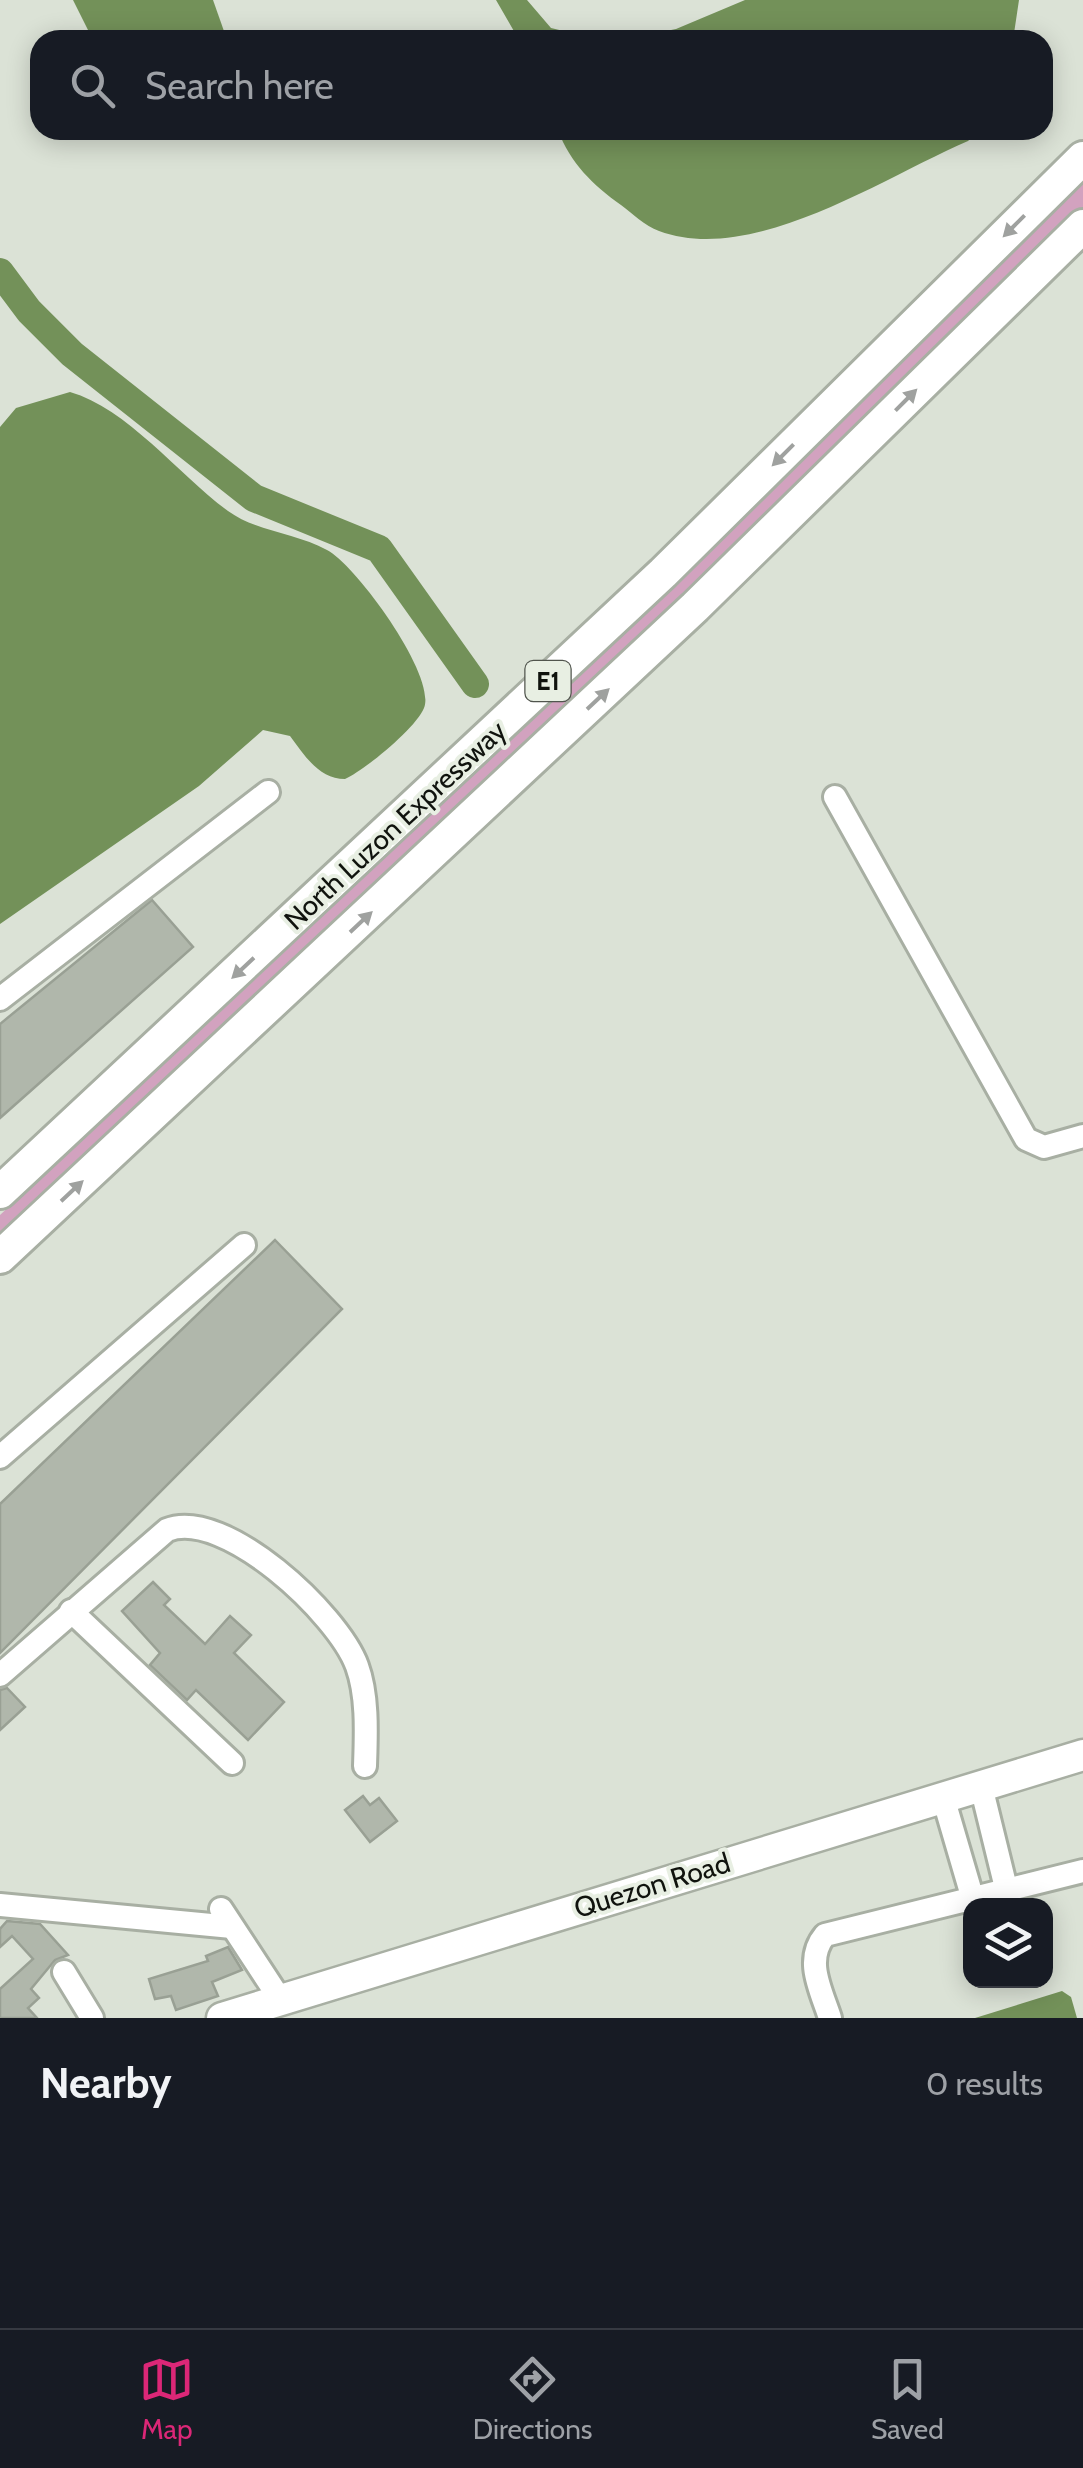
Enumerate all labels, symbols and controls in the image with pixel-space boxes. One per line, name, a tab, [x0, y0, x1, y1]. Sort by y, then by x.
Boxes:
search box	[30, 30, 1053, 140]
icon: search	[65, 58, 120, 113]
text: Search here	[145, 62, 334, 109]
one-way arrow	[1002, 214, 1026, 238]
one-way arrow	[894, 388, 918, 412]
one-way arrow	[771, 443, 795, 466]
road number: E1	[526, 661, 570, 701]
one-way arrow	[585, 688, 609, 711]
street label: North Luzon Expressway	[277, 713, 513, 937]
one-way arrow	[349, 911, 373, 934]
one-way arrow	[231, 956, 255, 979]
one-way arrow	[59, 1180, 84, 1202]
street label: Quezon Road	[570, 1845, 734, 1925]
map controls	[963, 1898, 1053, 1988]
button: layers	[963, 1898, 1053, 1988]
text: Nearby	[40, 2057, 172, 2109]
text: 0 results	[926, 2064, 1043, 2103]
tab: Map	[139, 2352, 194, 2446]
tab: Directions	[473, 2352, 592, 2446]
tab: Saved	[871, 2352, 944, 2446]

